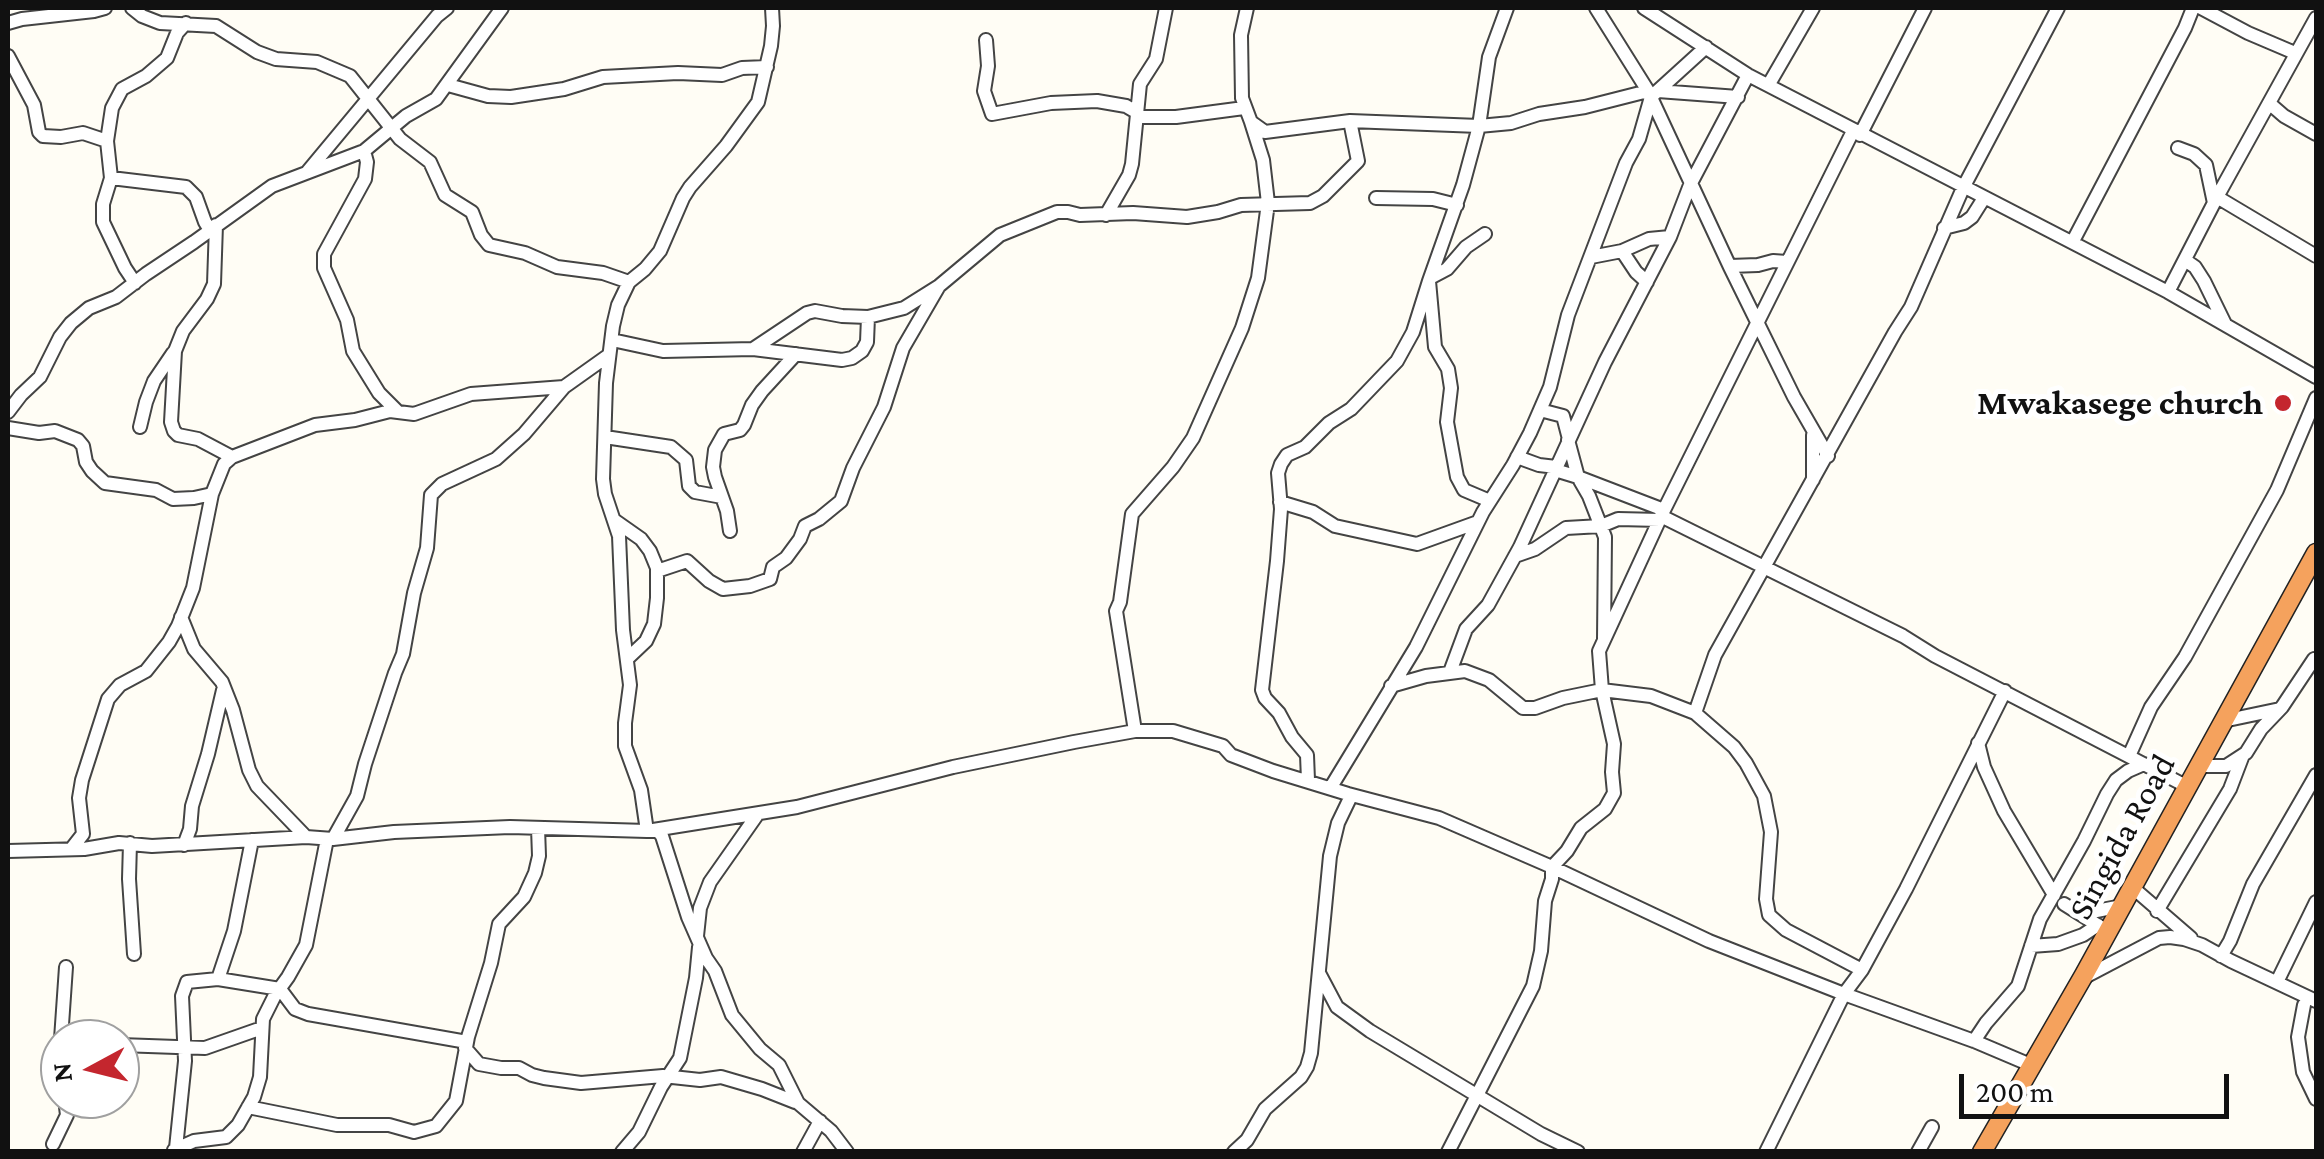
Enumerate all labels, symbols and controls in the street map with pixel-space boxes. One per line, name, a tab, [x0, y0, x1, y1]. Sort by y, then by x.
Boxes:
place label: Mwakasege church	[1977, 382, 2263, 424]
marker: Mwakasege church	[2272, 392, 2294, 414]
street label: Singida Road	[2059, 747, 2185, 927]
north arrow	[40, 1019, 140, 1119]
scale bar	[1964, 1054, 2234, 1116]
text: N	[45, 1061, 78, 1084]
text: 200 m	[1976, 1075, 2054, 1108]

